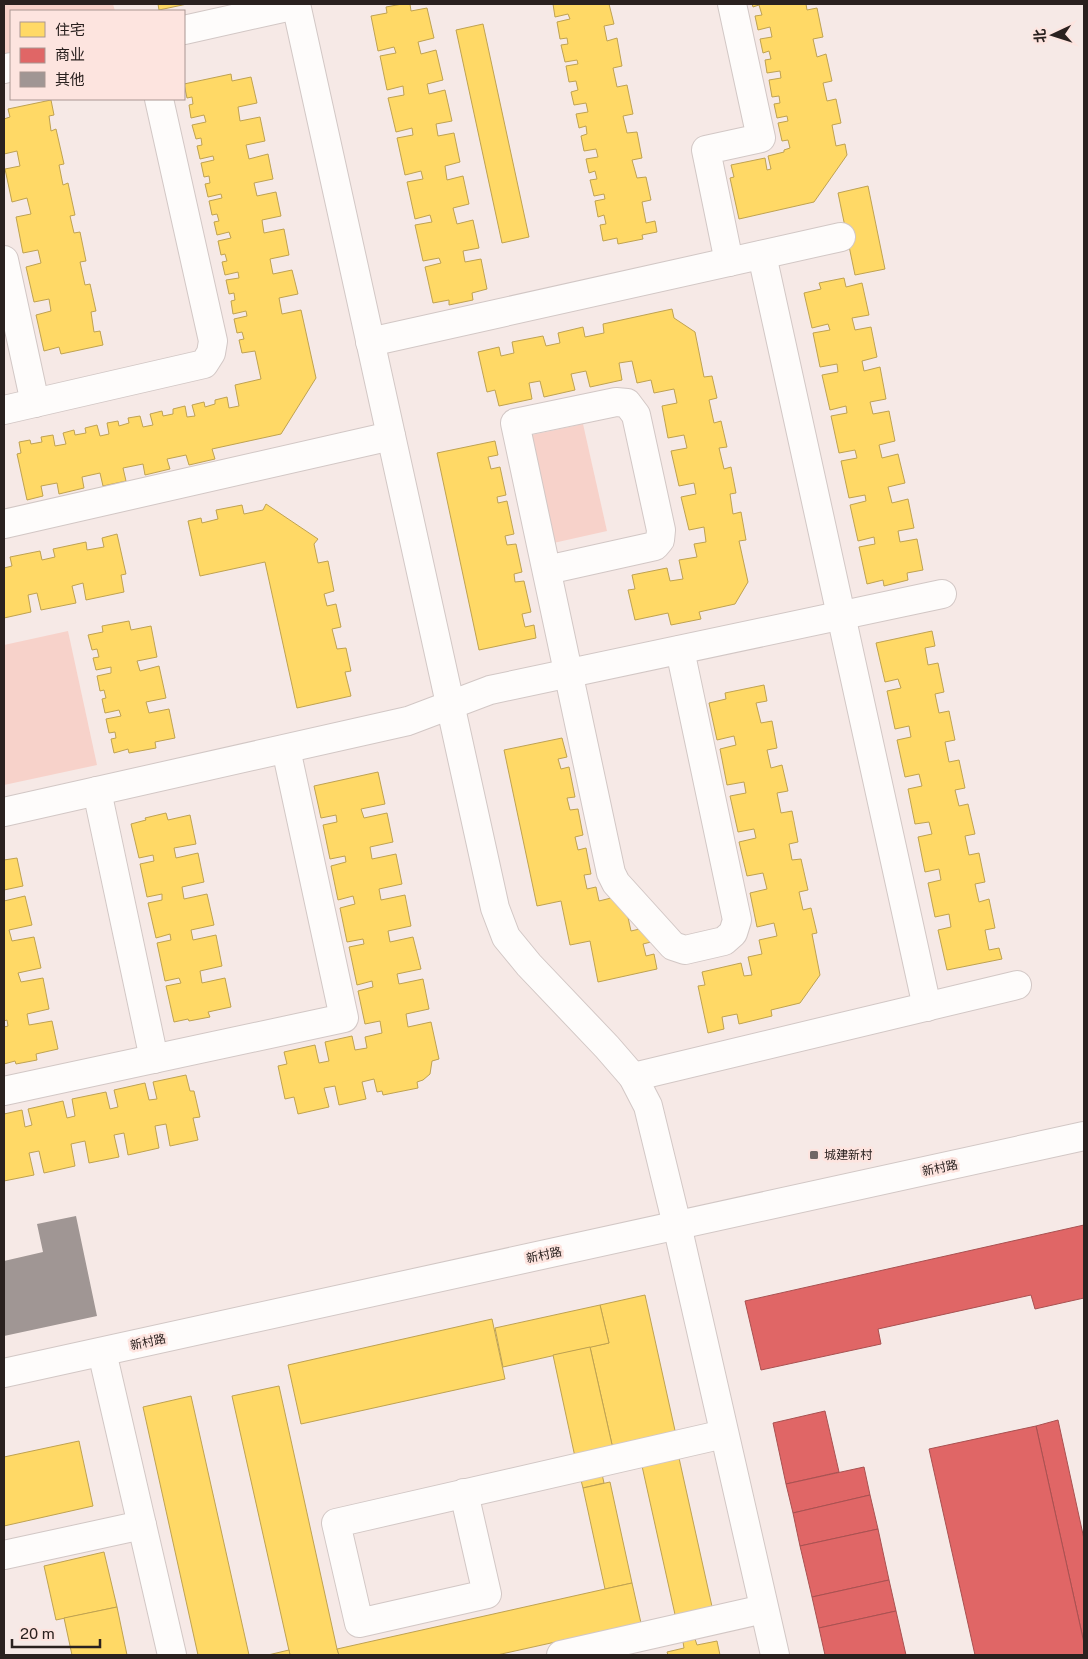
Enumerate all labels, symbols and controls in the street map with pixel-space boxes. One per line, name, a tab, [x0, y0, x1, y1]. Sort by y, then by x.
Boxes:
legend	[10, 10, 185, 100]
north arrow	[1028, 10, 1078, 60]
text: 住宅	[55, 21, 85, 38]
text: 北	[1032, 28, 1049, 43]
text: 商业	[55, 46, 85, 63]
text: 其他	[55, 71, 85, 88]
place label: 城建新村	[824, 1148, 873, 1162]
marker: 城建新村	[808, 1149, 820, 1161]
street label: 新村路	[921, 1157, 959, 1179]
street label: 新村路	[525, 1244, 563, 1266]
street label: 新村路	[129, 1331, 167, 1353]
scale bar	[12, 1616, 100, 1648]
text: 20 m	[20, 1625, 55, 1642]

